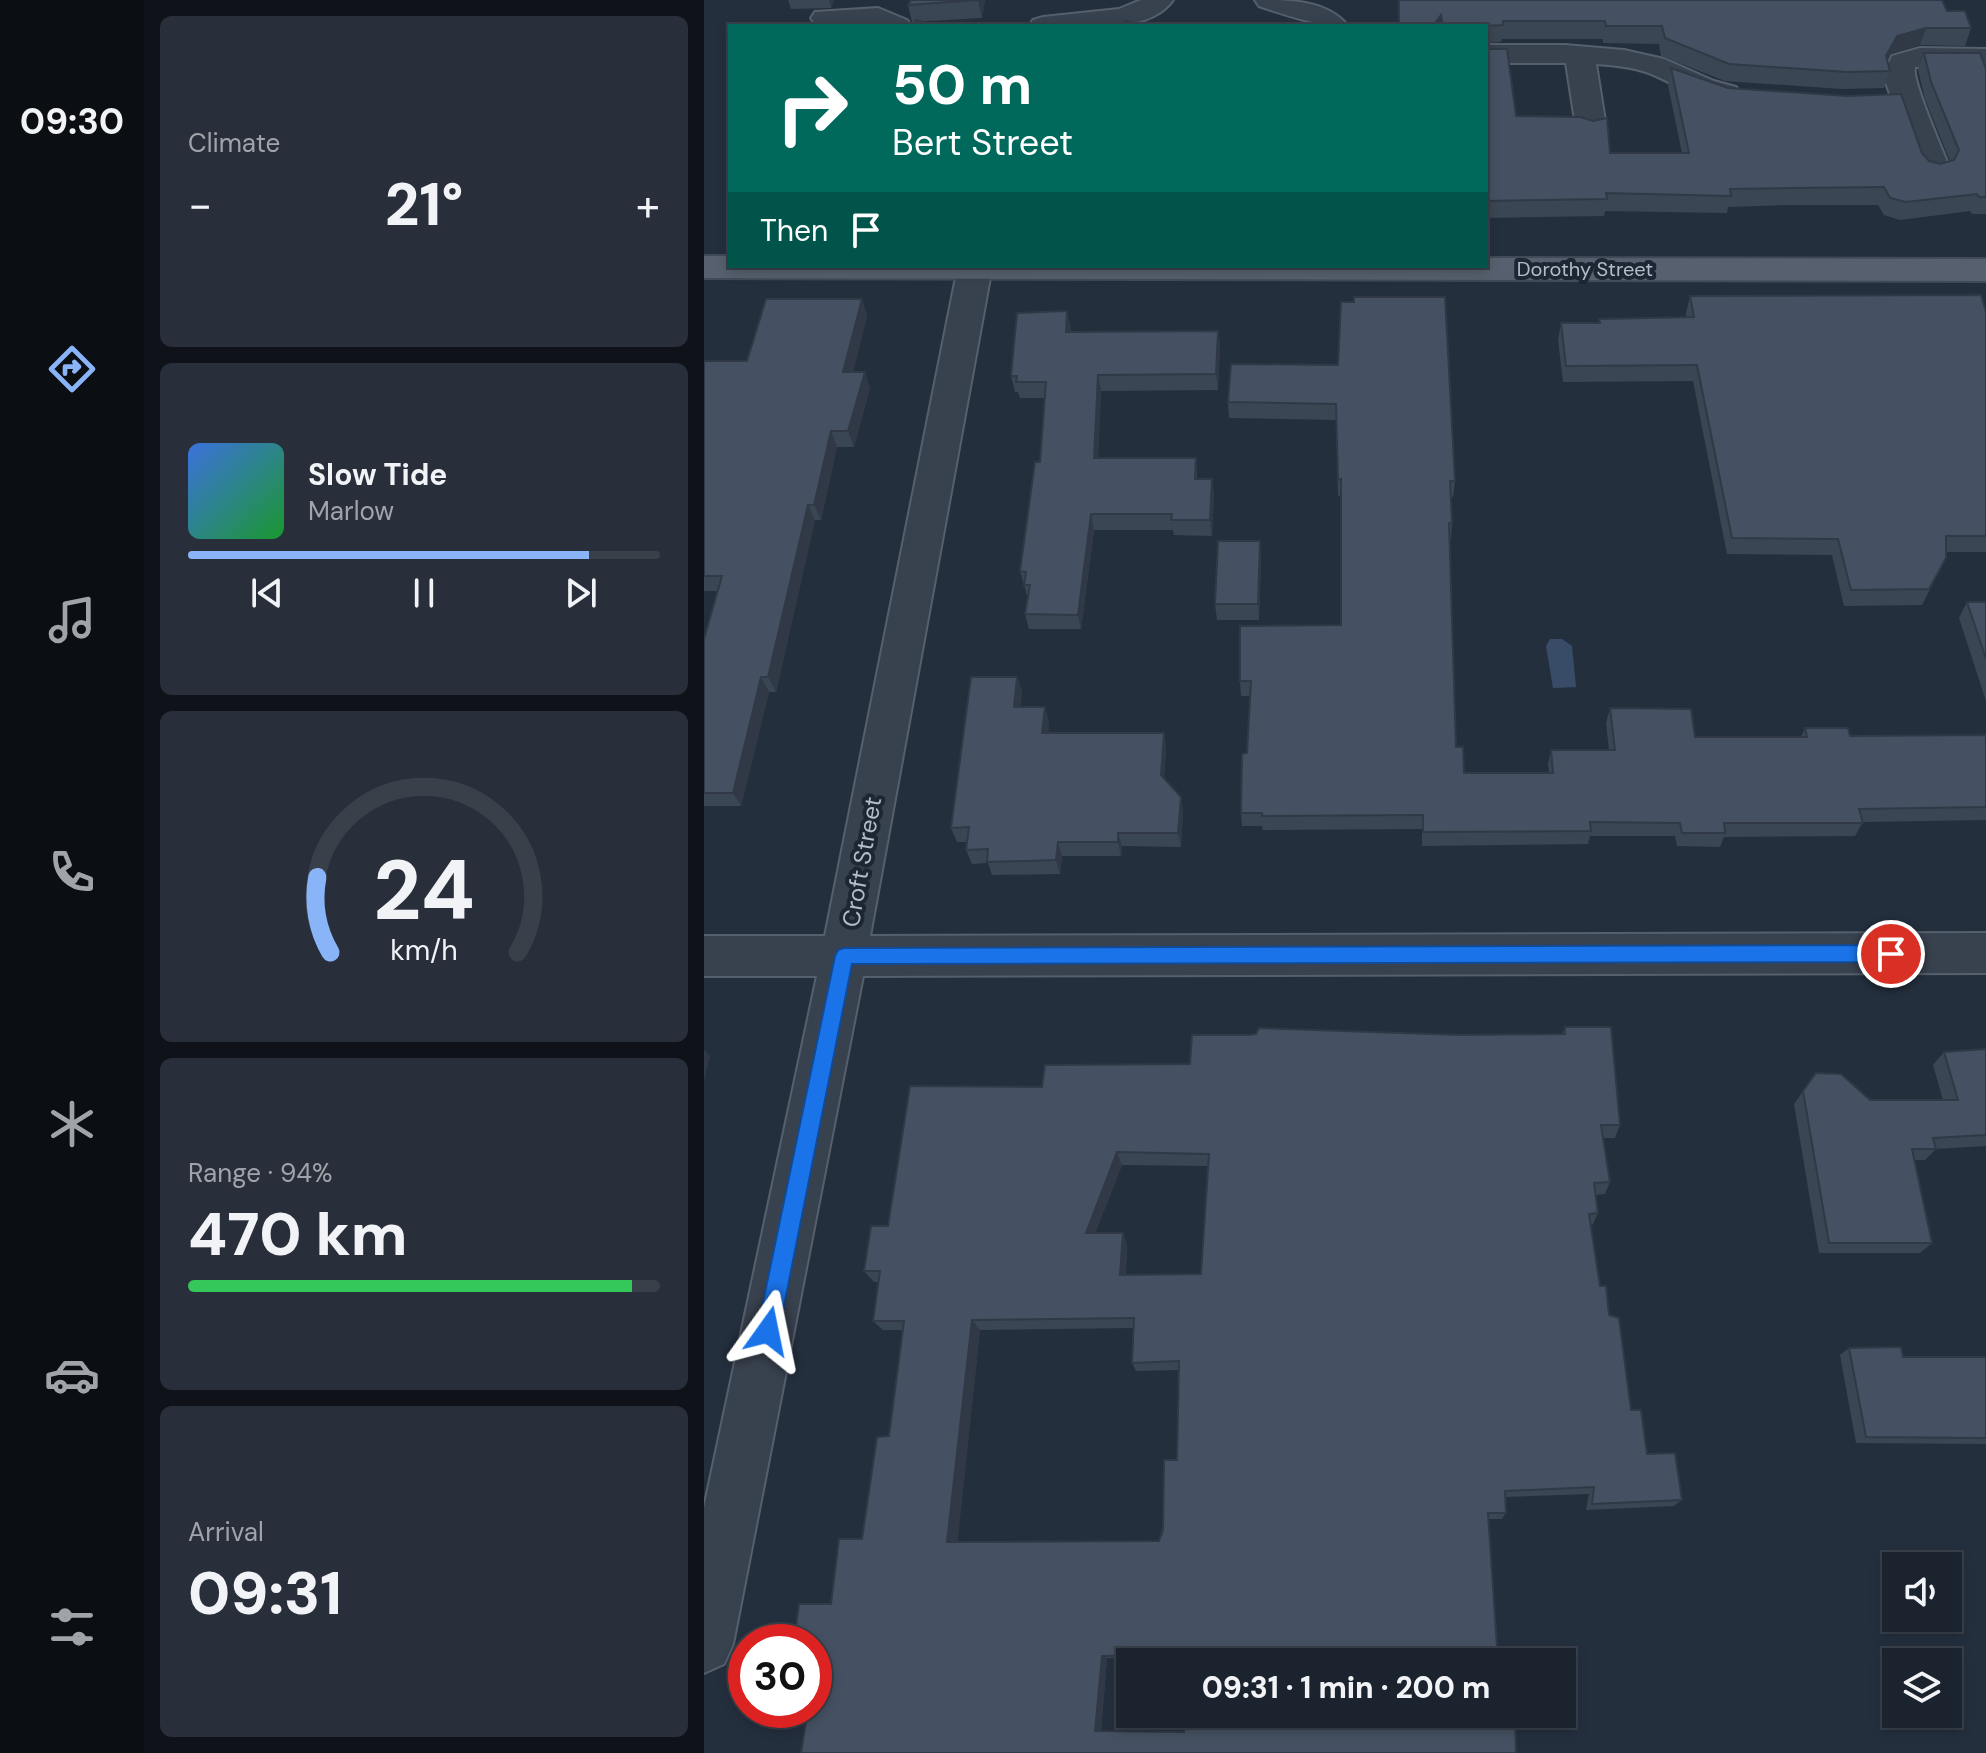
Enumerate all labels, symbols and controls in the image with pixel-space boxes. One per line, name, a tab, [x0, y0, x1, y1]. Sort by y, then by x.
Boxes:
text: 50 m	[892, 48, 1032, 121]
icon: right	[760, 56, 864, 160]
text: 09:30	[20, 98, 124, 145]
text: Bert Street	[892, 119, 1073, 166]
text: Climate	[188, 126, 280, 160]
text: 21°	[385, 165, 463, 244]
text: −	[188, 176, 212, 234]
text: +	[636, 176, 660, 234]
icon: arrive	[844, 208, 888, 252]
text: Then	[760, 211, 828, 250]
street label: Dorothy Street	[1517, 256, 1653, 282]
icon: directions	[44, 341, 100, 397]
text: Slow Tide	[308, 455, 447, 494]
text: Marlow	[308, 494, 394, 528]
icon: previous	[245, 571, 289, 615]
icon: pause	[402, 571, 446, 615]
icon: next	[559, 571, 603, 615]
icon: music	[44, 592, 100, 648]
street label: Croft Street	[835, 794, 888, 930]
text: 24	[373, 835, 475, 944]
icon: phone	[44, 844, 100, 900]
pin	[1857, 920, 1925, 988]
text: km/h	[390, 932, 458, 969]
icon: arrive	[1869, 932, 1913, 976]
icon: climate	[44, 1096, 100, 1152]
text: Range · 94%	[188, 1156, 332, 1190]
text: 470 km	[188, 1195, 407, 1274]
position arrow	[726, 1289, 810, 1373]
icon: car	[44, 1347, 100, 1403]
text: Arrival	[188, 1515, 264, 1549]
map controls	[1882, 1552, 1962, 1728]
button: sound	[1882, 1552, 1962, 1632]
text: 09:31	[188, 1554, 342, 1633]
icon: filters	[44, 1599, 100, 1655]
speed limit sign: 30	[728, 1624, 832, 1728]
button: layers	[1882, 1648, 1962, 1728]
text: 09:31 · 1 min · 200 m	[1202, 1668, 1490, 1707]

